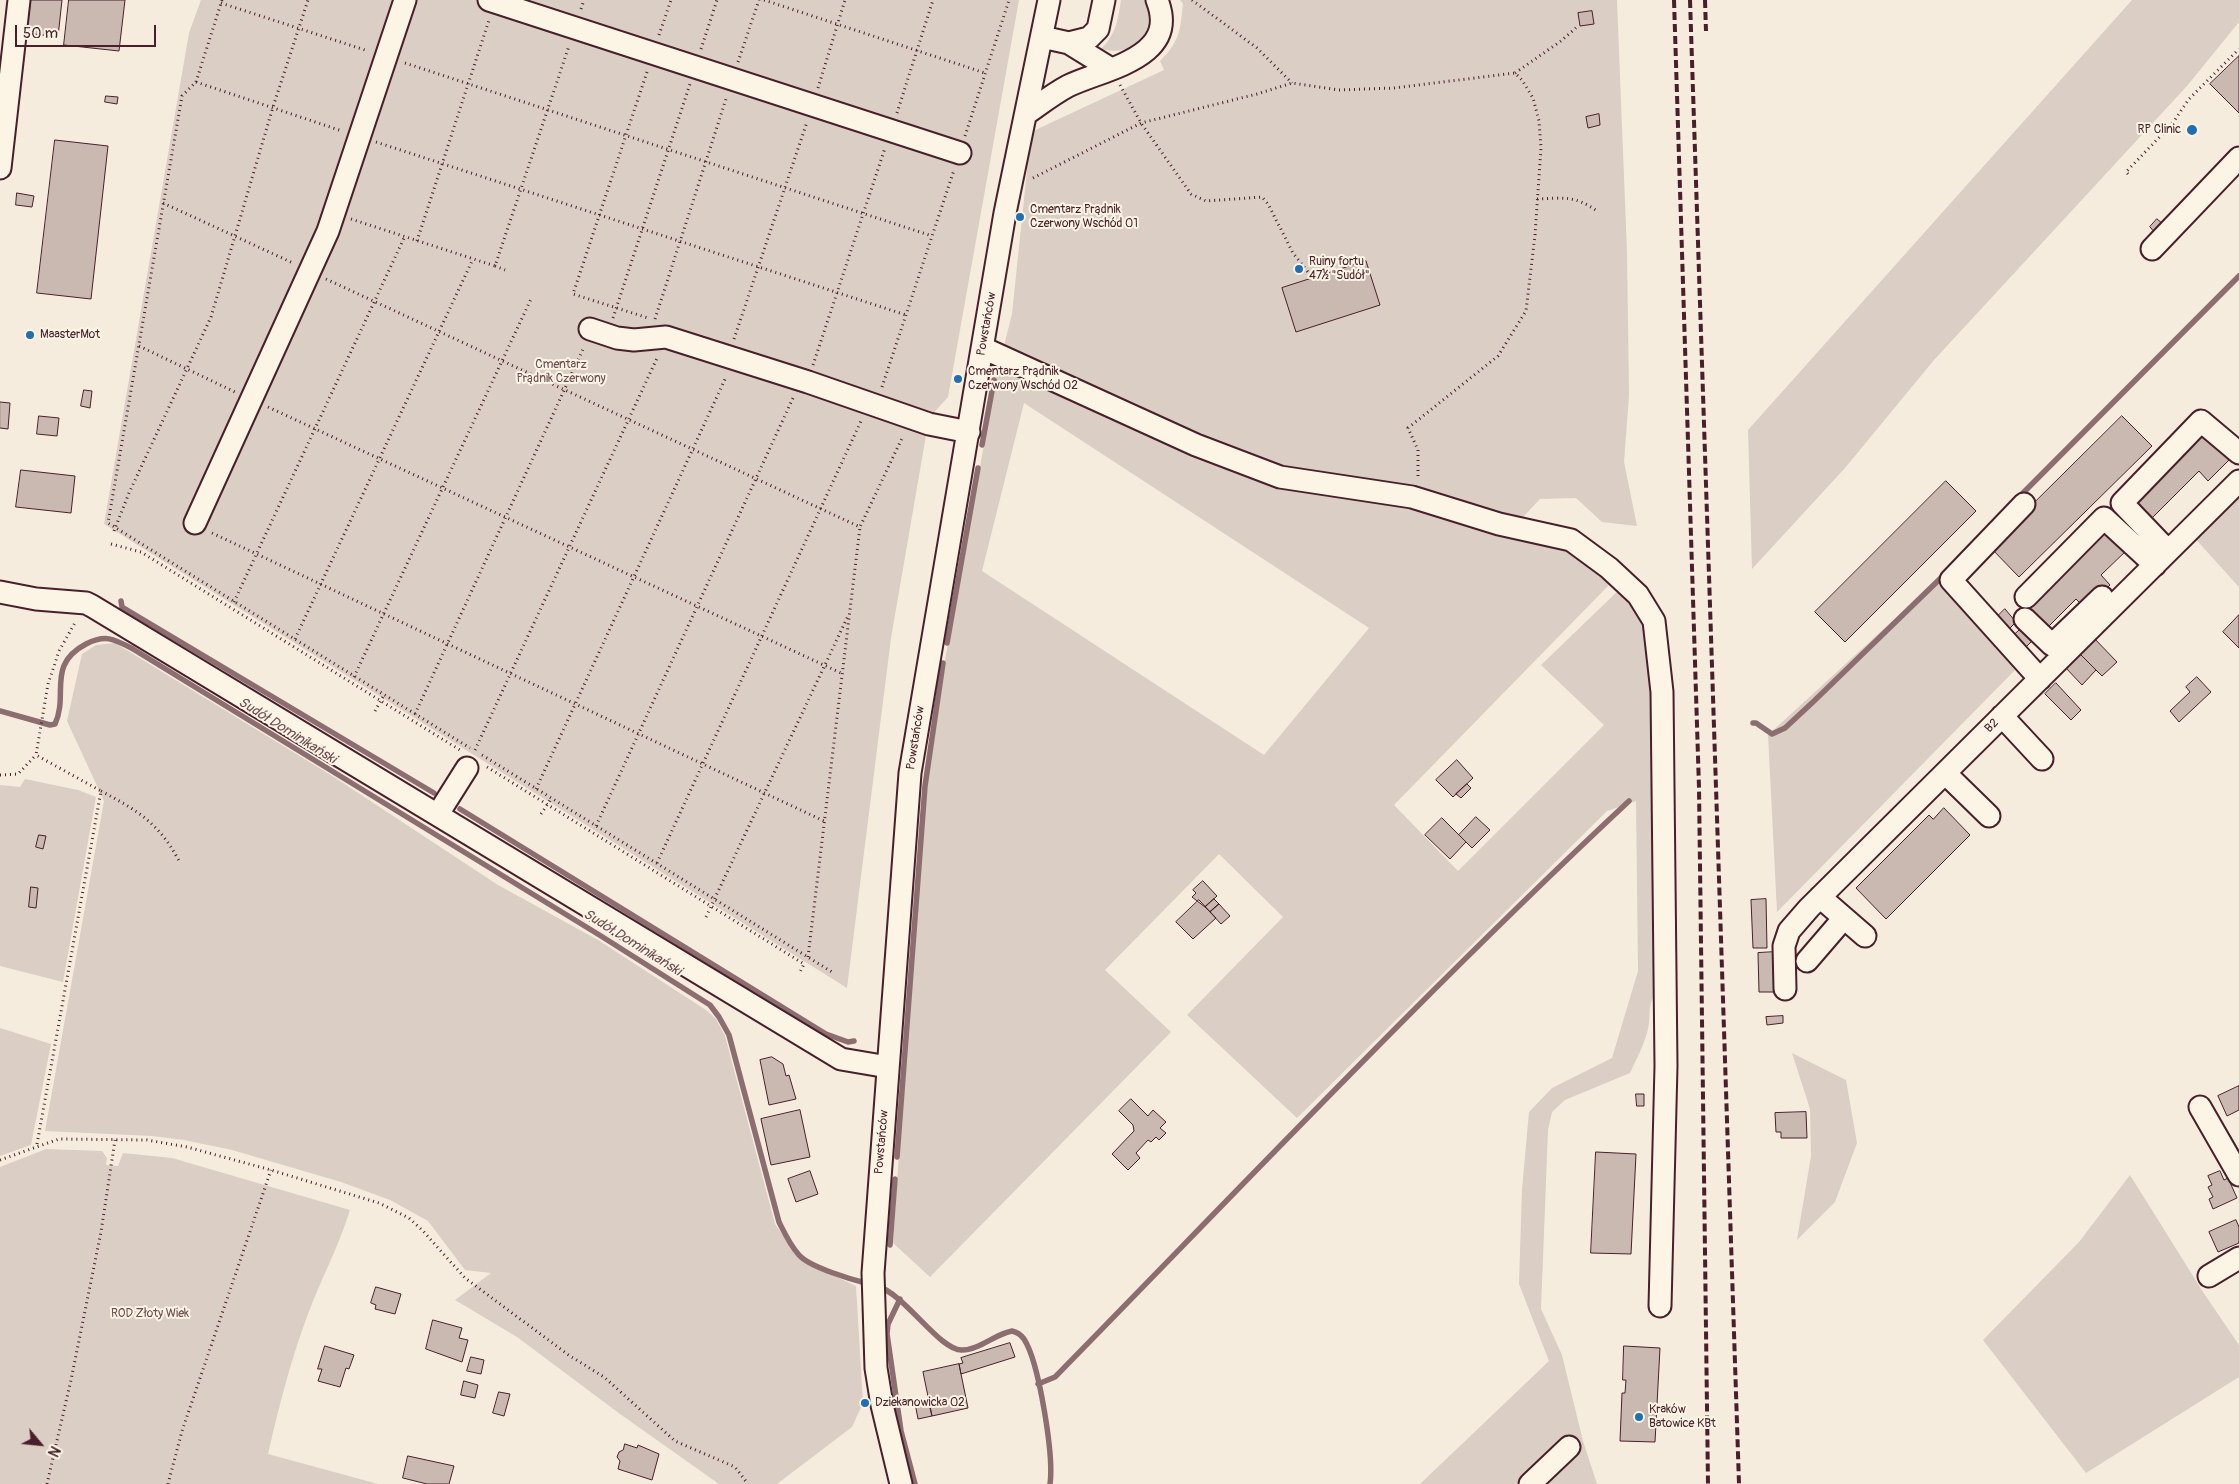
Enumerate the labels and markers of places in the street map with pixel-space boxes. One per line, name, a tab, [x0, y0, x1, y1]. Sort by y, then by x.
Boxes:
place label: RP Clinic	[2138, 123, 2181, 137]
marker: RP Clinic	[2185, 123, 2199, 137]
place label: Cmentarz Prądnik Czerwony Wschód 01	[1030, 203, 1138, 231]
marker: Cmentarz Prądnik Czerwony Wschód 01	[1014, 211, 1026, 223]
place label: Ruiny fortu 47½ "Sudół"	[1309, 255, 1370, 283]
marker: Ruiny fortu 47½ "Sudół"	[1293, 263, 1305, 275]
place label: MaasterMot	[40, 328, 100, 342]
marker: MaasterMot	[24, 329, 36, 341]
place label: Cmentarz Prądnik Czerwony Wschód 02	[968, 365, 1078, 393]
marker: Cmentarz Prądnik Czerwony Wschód 02	[952, 373, 964, 385]
place label: Dziekanowicka 02	[875, 1396, 965, 1410]
marker: Dziekanowicka 02	[859, 1397, 871, 1409]
place label: Kraków Batowice KBt	[1649, 1403, 1716, 1431]
marker: Kraków Batowice KBt	[1633, 1411, 1645, 1423]

